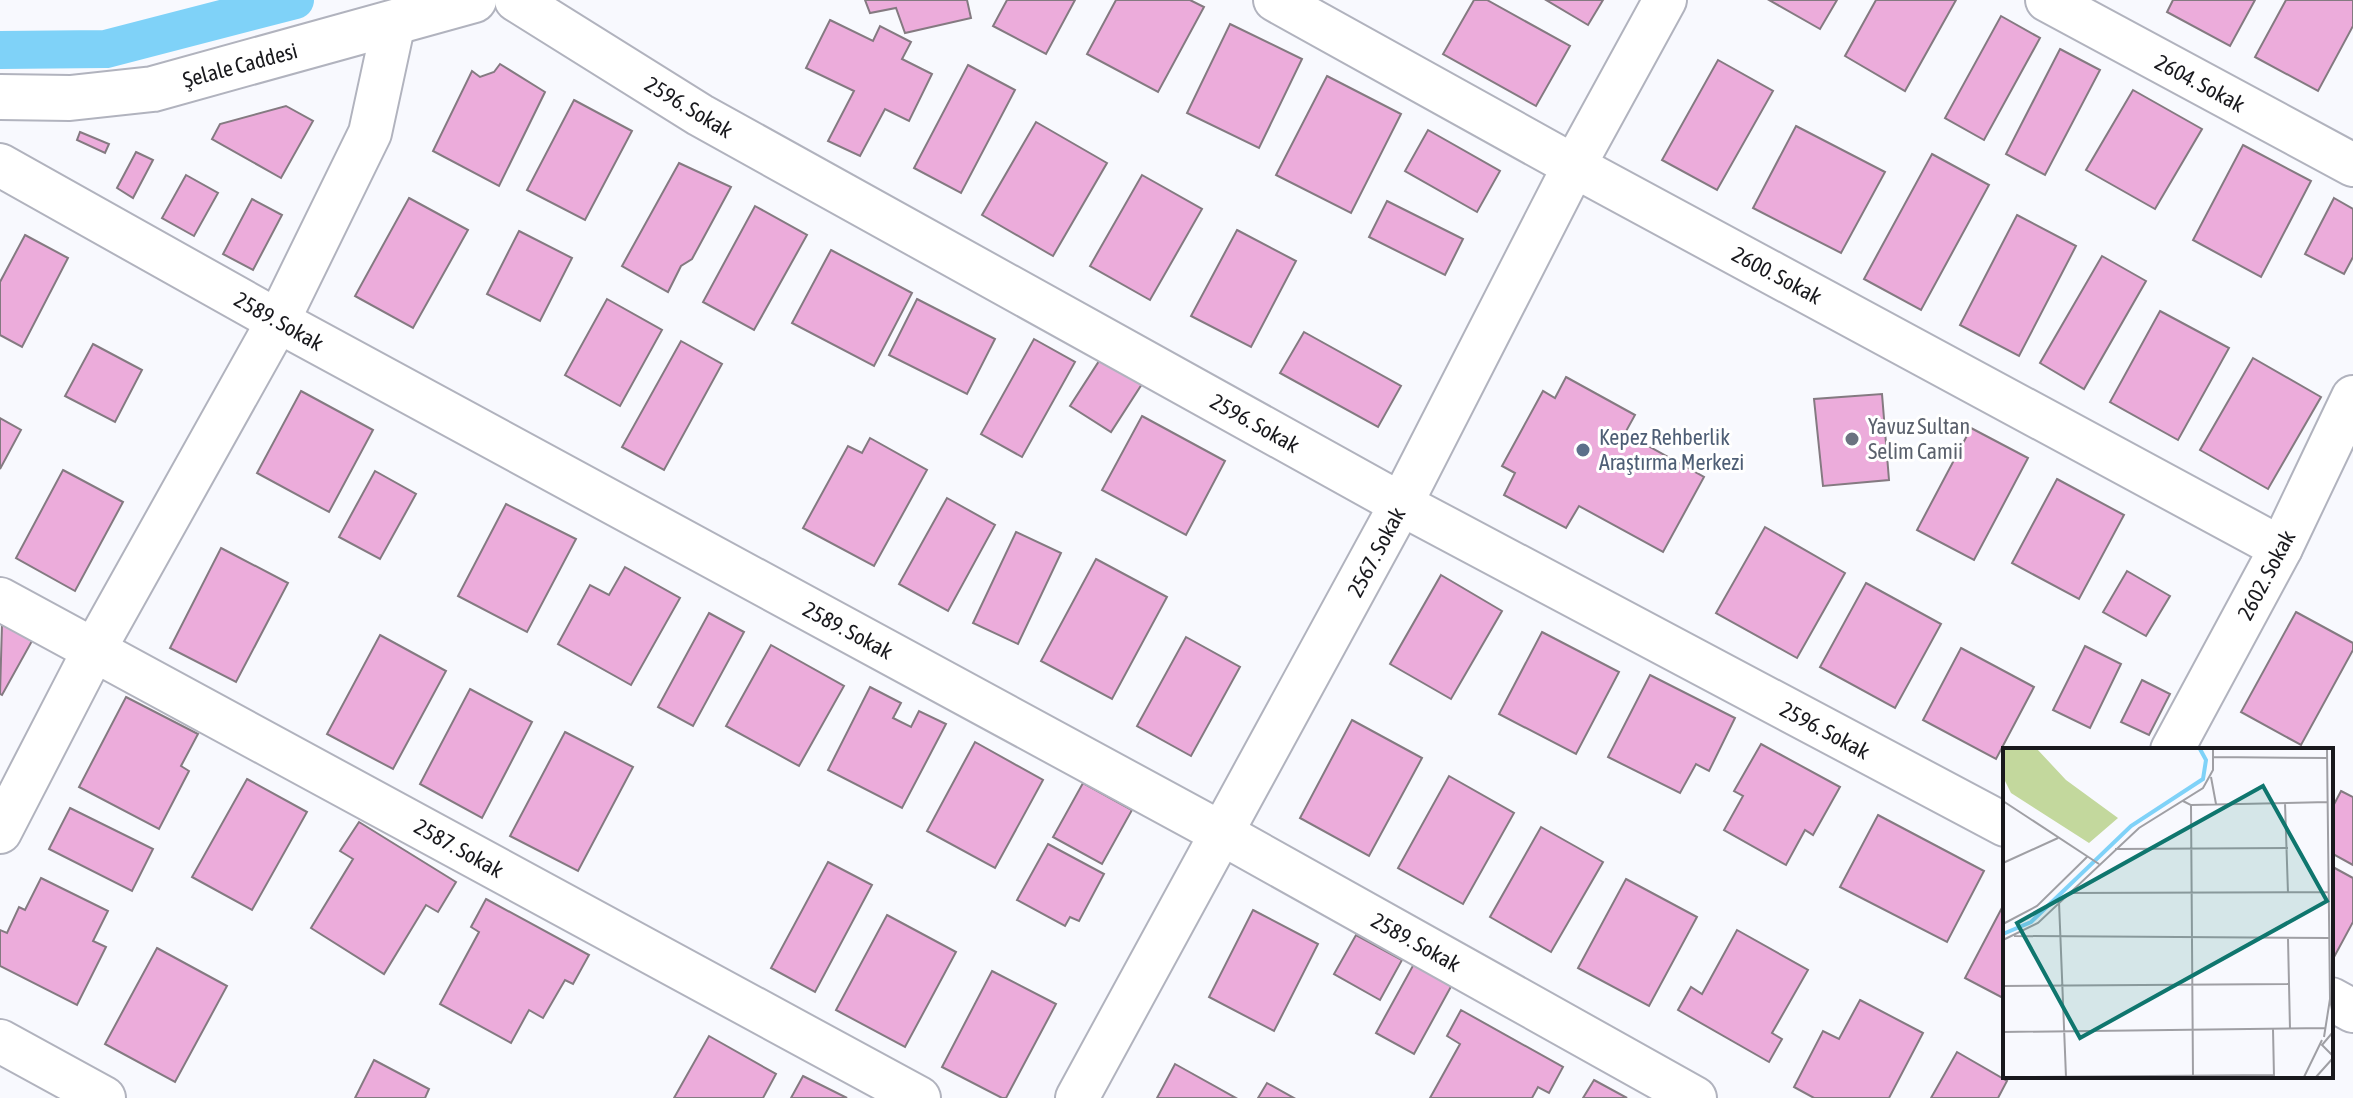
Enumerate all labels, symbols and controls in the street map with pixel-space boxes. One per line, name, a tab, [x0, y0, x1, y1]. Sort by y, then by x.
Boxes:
street label: Şelale Caddesi	[180, 37, 300, 93]
street label: 2604. Sokak	[2151, 49, 2249, 118]
street label: 2596. Sokak	[641, 71, 738, 143]
street label: 2600. Sokak	[1728, 241, 1826, 310]
street label: 2589. Sokak	[230, 286, 328, 356]
street label: 2596. Sokak	[1206, 388, 1304, 458]
place label: Yavuz Sultan Selim Camii	[1868, 413, 1970, 464]
place label: Kepez Rehberlik Araştırma Merkezi	[1599, 424, 1744, 475]
marker: Yavuz Sultan Selim Camii	[1843, 430, 1861, 448]
marker: Kepez Rehberlik Araştırma Merkezi	[1574, 441, 1592, 459]
street label: 2567. Sokak	[1342, 503, 1411, 601]
street label: 2602. Sokak	[2232, 526, 2301, 624]
street label: 2589. Sokak	[799, 596, 897, 665]
street label: 2596. Sokak	[1776, 696, 1874, 765]
inset map	[2003, 748, 2333, 1078]
street label: 2587. Sokak	[410, 813, 508, 883]
street label: 2589. Sokak	[1367, 907, 1465, 977]

